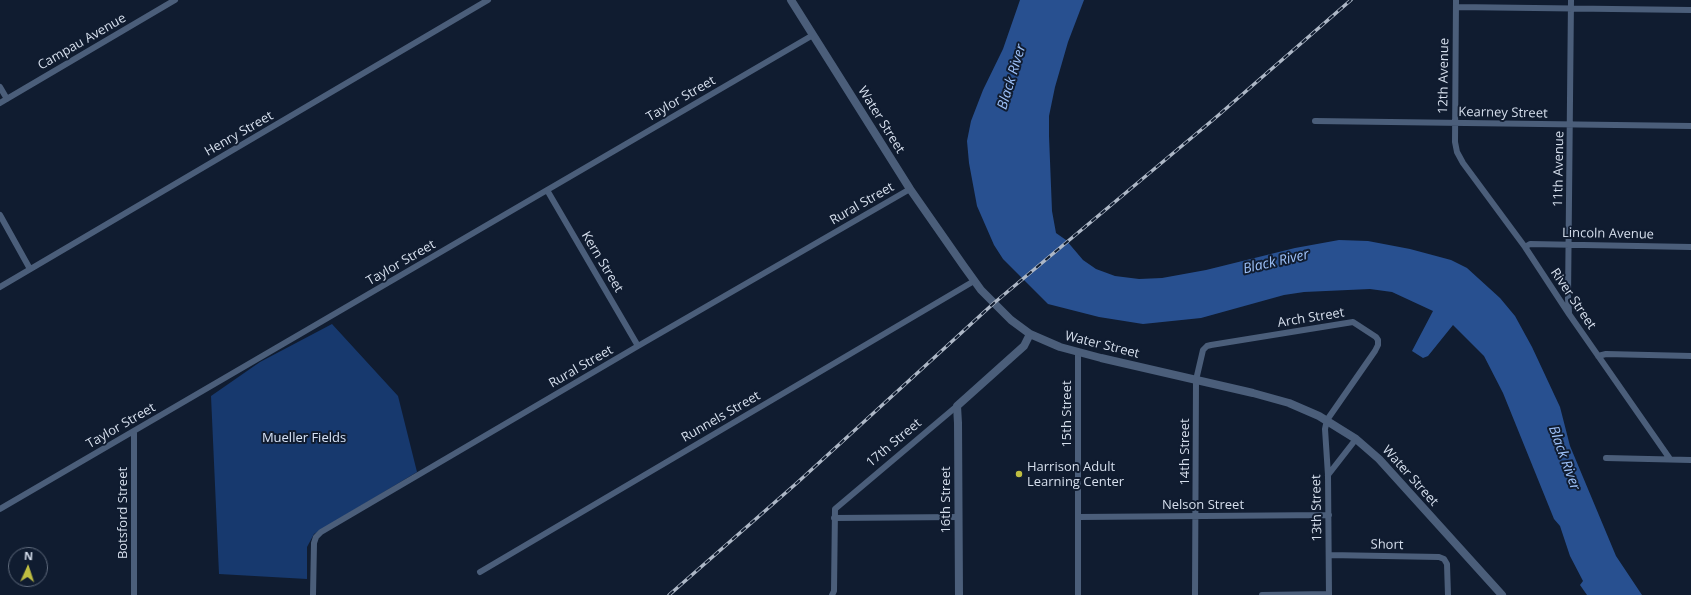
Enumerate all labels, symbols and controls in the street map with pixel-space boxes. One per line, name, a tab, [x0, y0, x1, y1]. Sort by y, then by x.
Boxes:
street label: Campau Avenue	[35, 10, 129, 74]
street label: 12th Avenue	[1436, 38, 1452, 114]
water label: Black River	[994, 42, 1030, 112]
street label: Taylor Street	[644, 73, 718, 125]
street label: Water Street	[854, 84, 908, 156]
street label: Kearney Street	[1458, 104, 1548, 122]
street label: Henry Street	[202, 108, 276, 160]
street label: 11th Avenue	[1551, 131, 1567, 207]
street label: Rural Street	[827, 179, 897, 229]
street label: Lincoln Avenue	[1562, 225, 1654, 243]
street label: Kern Street	[578, 229, 626, 295]
street label: Taylor Street	[364, 237, 438, 289]
water label: Black River	[1241, 246, 1311, 278]
street label: River Street	[1547, 266, 1599, 332]
street label: Arch Street	[1276, 305, 1346, 331]
street label: Water Street	[1063, 328, 1141, 362]
street label: Rural Street	[546, 342, 616, 392]
street label: 15th Street	[1059, 380, 1075, 448]
street label: Runnels Street	[679, 388, 763, 446]
street label: Taylor Street	[84, 400, 158, 452]
street label: 17th Street	[863, 415, 925, 471]
street label: 14th Street	[1177, 418, 1193, 486]
water label: Black River	[1545, 424, 1583, 492]
park label: Mueller Fields	[262, 430, 346, 446]
street label: Water Street	[1379, 442, 1441, 510]
place label: Harrison Adult Learning Center	[1027, 459, 1124, 490]
street label: 16th Street	[938, 466, 954, 534]
street label: Botsford Street	[115, 467, 131, 559]
marker: Harrison Adult Learning Center	[1014, 469, 1024, 479]
street label: 13th Street	[1309, 474, 1325, 542]
street label: Nelson Street	[1162, 497, 1244, 513]
street label: Short	[1370, 537, 1404, 553]
north arrow	[8, 547, 48, 587]
text: N	[24, 548, 33, 563]

